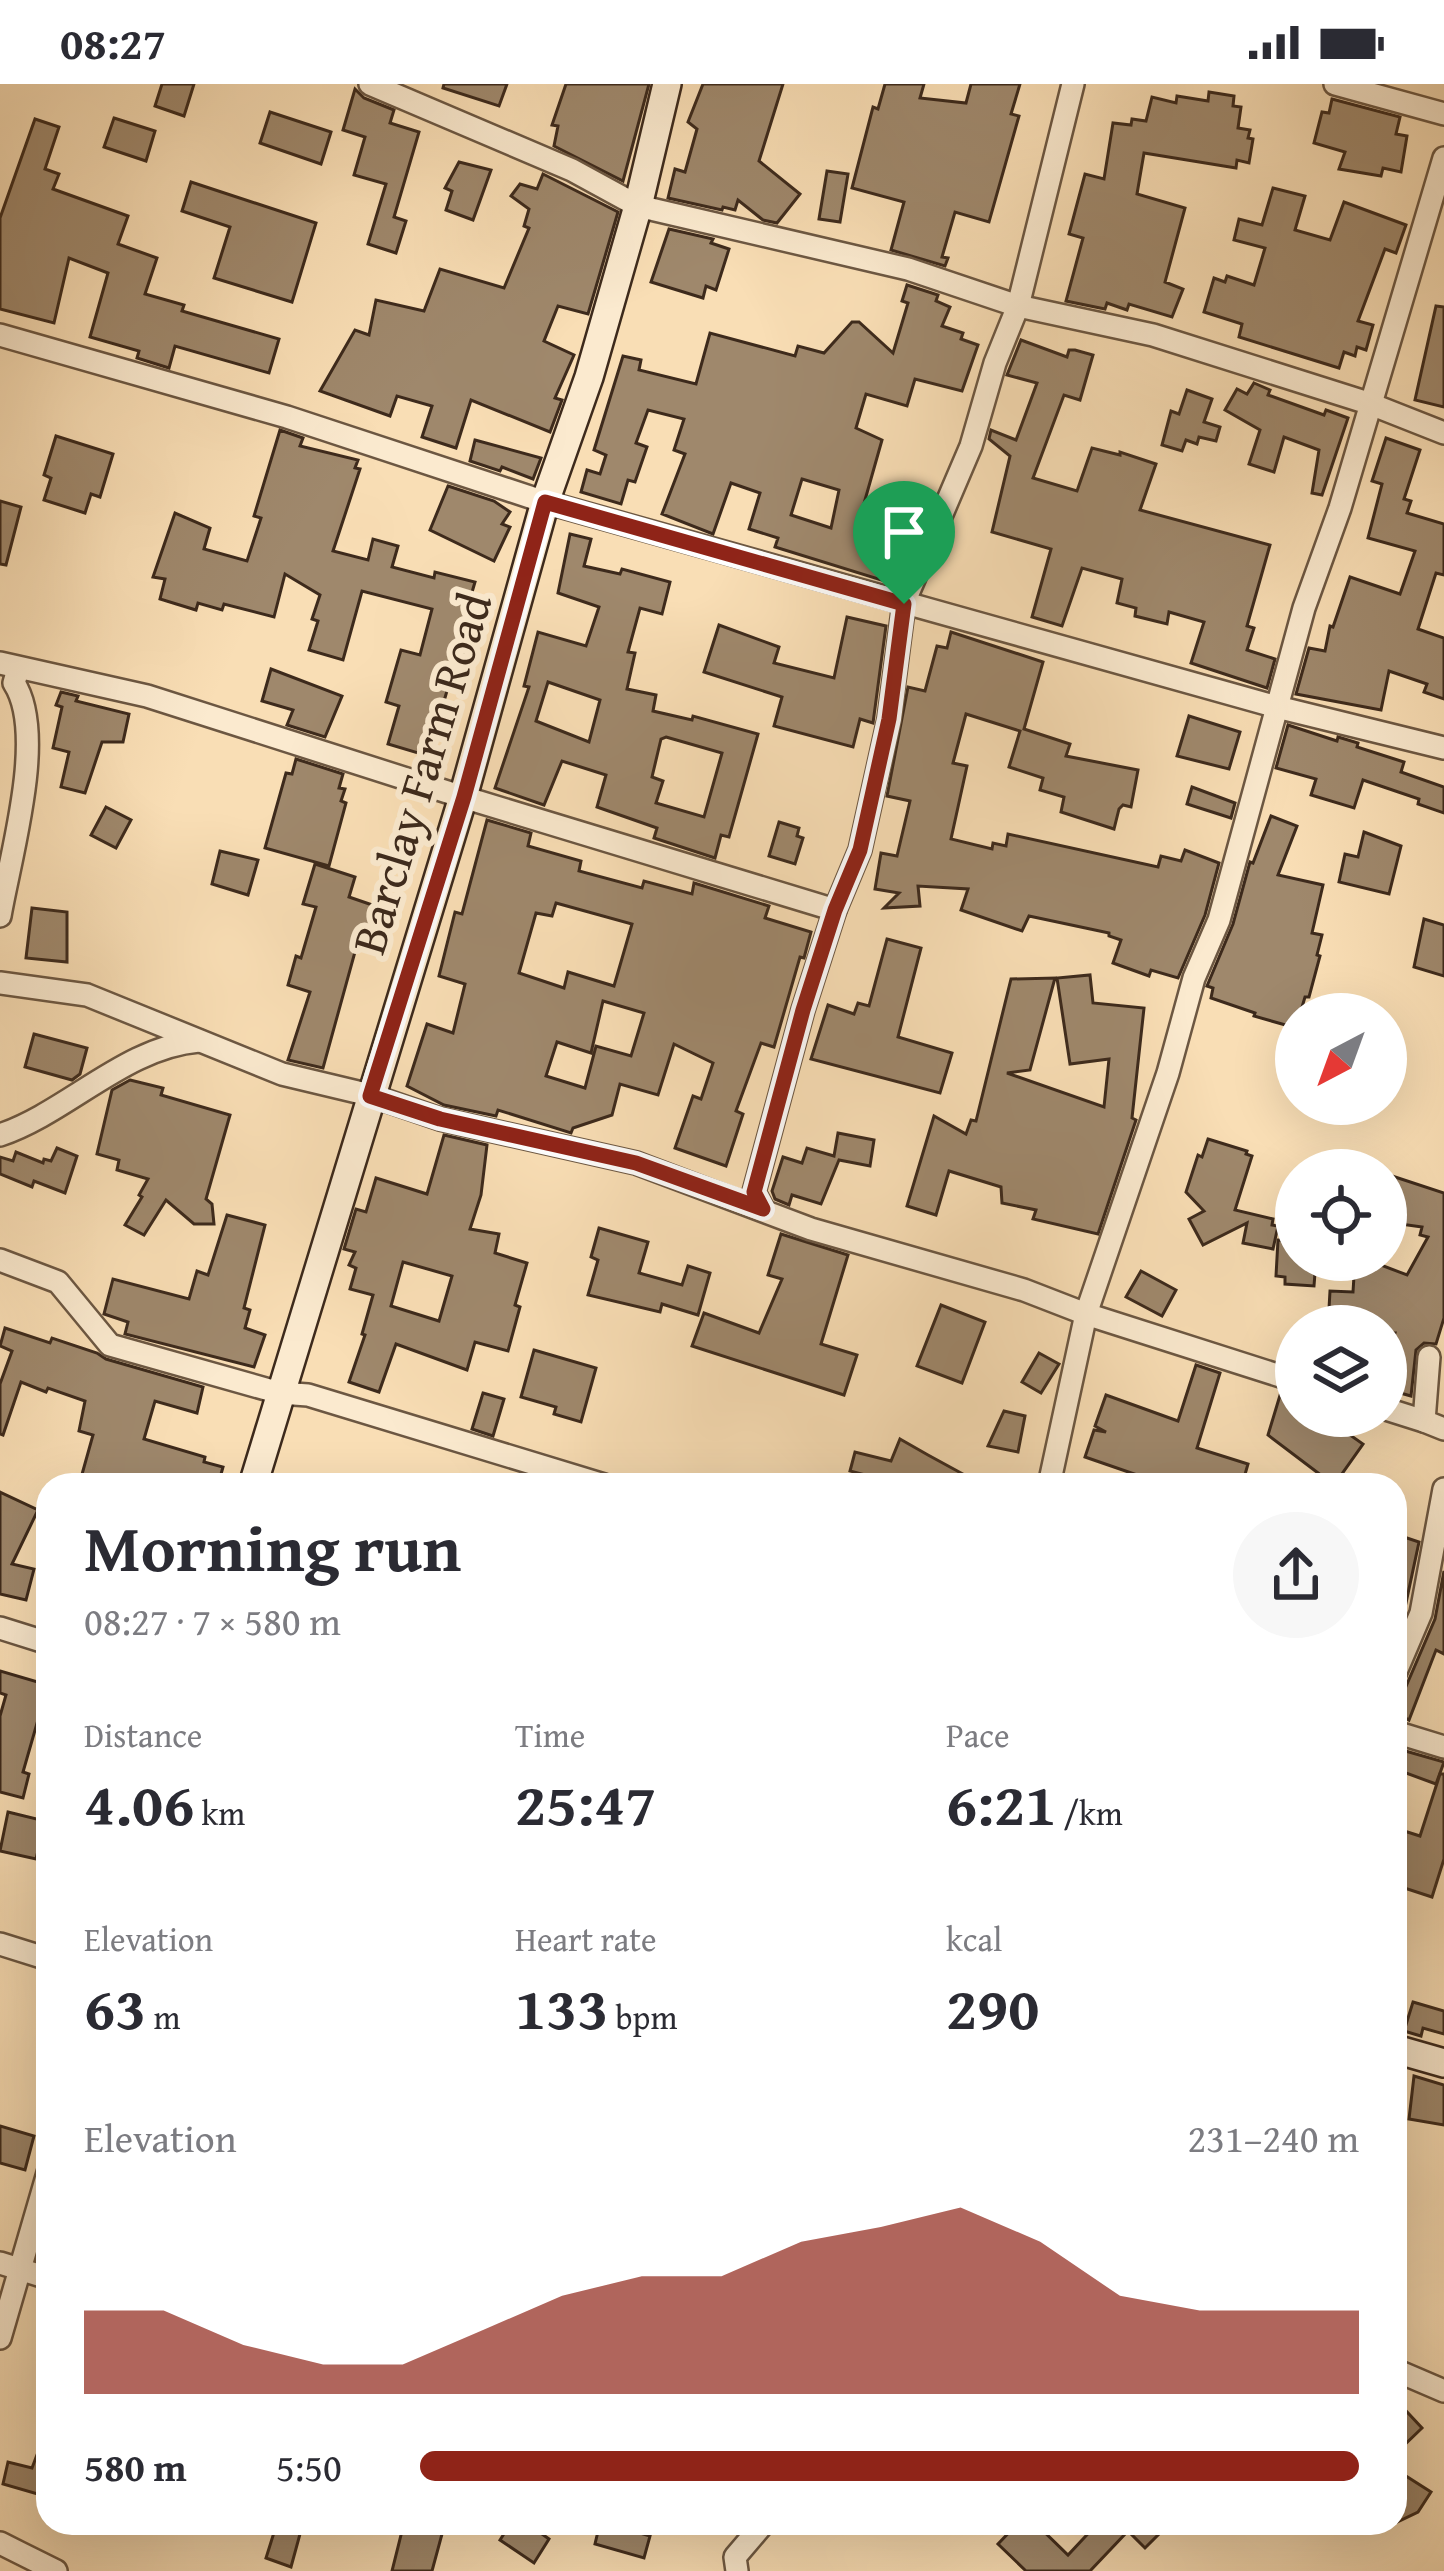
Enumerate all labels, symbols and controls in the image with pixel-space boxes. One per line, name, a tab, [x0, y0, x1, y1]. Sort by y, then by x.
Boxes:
text: 08:27	[60, 10, 166, 75]
pin	[853, 481, 955, 604]
icon: arrive	[871, 499, 937, 565]
street label: Barclay Farm Road	[332, 583, 509, 962]
north arrow	[1275, 993, 1407, 1125]
map controls	[1275, 993, 1407, 1437]
button: locate	[1275, 1149, 1407, 1281]
button: layers	[1275, 1305, 1407, 1437]
text: Morning run	[84, 1498, 461, 1595]
button: share	[1233, 1512, 1359, 1638]
text: 08:27 · 7 × 580 m	[84, 1592, 341, 1649]
text: Distance	[84, 1711, 202, 1759]
text: Time	[515, 1711, 585, 1759]
text: Pace	[946, 1711, 1009, 1759]
text: 4.06	[84, 1759, 194, 1847]
text: 25:47	[515, 1759, 656, 1847]
text: 6:21	[946, 1759, 1056, 1847]
text: km	[194, 1789, 245, 1837]
text: /km	[1056, 1789, 1123, 1837]
text: Elevation	[84, 1915, 213, 1963]
text: Heart rate	[515, 1915, 657, 1963]
text: kcal	[946, 1915, 1002, 1963]
text: 63	[84, 1963, 146, 2051]
text: 133	[515, 1963, 608, 2051]
text: 290	[946, 1963, 1039, 2051]
text: m	[146, 1993, 180, 2041]
text: bpm	[608, 1993, 677, 2041]
text: Elevation	[84, 2109, 237, 2166]
text: 231–240 m	[1187, 2109, 1359, 2166]
text: 580 m	[84, 2438, 187, 2495]
text: 5:50	[276, 2438, 342, 2495]

